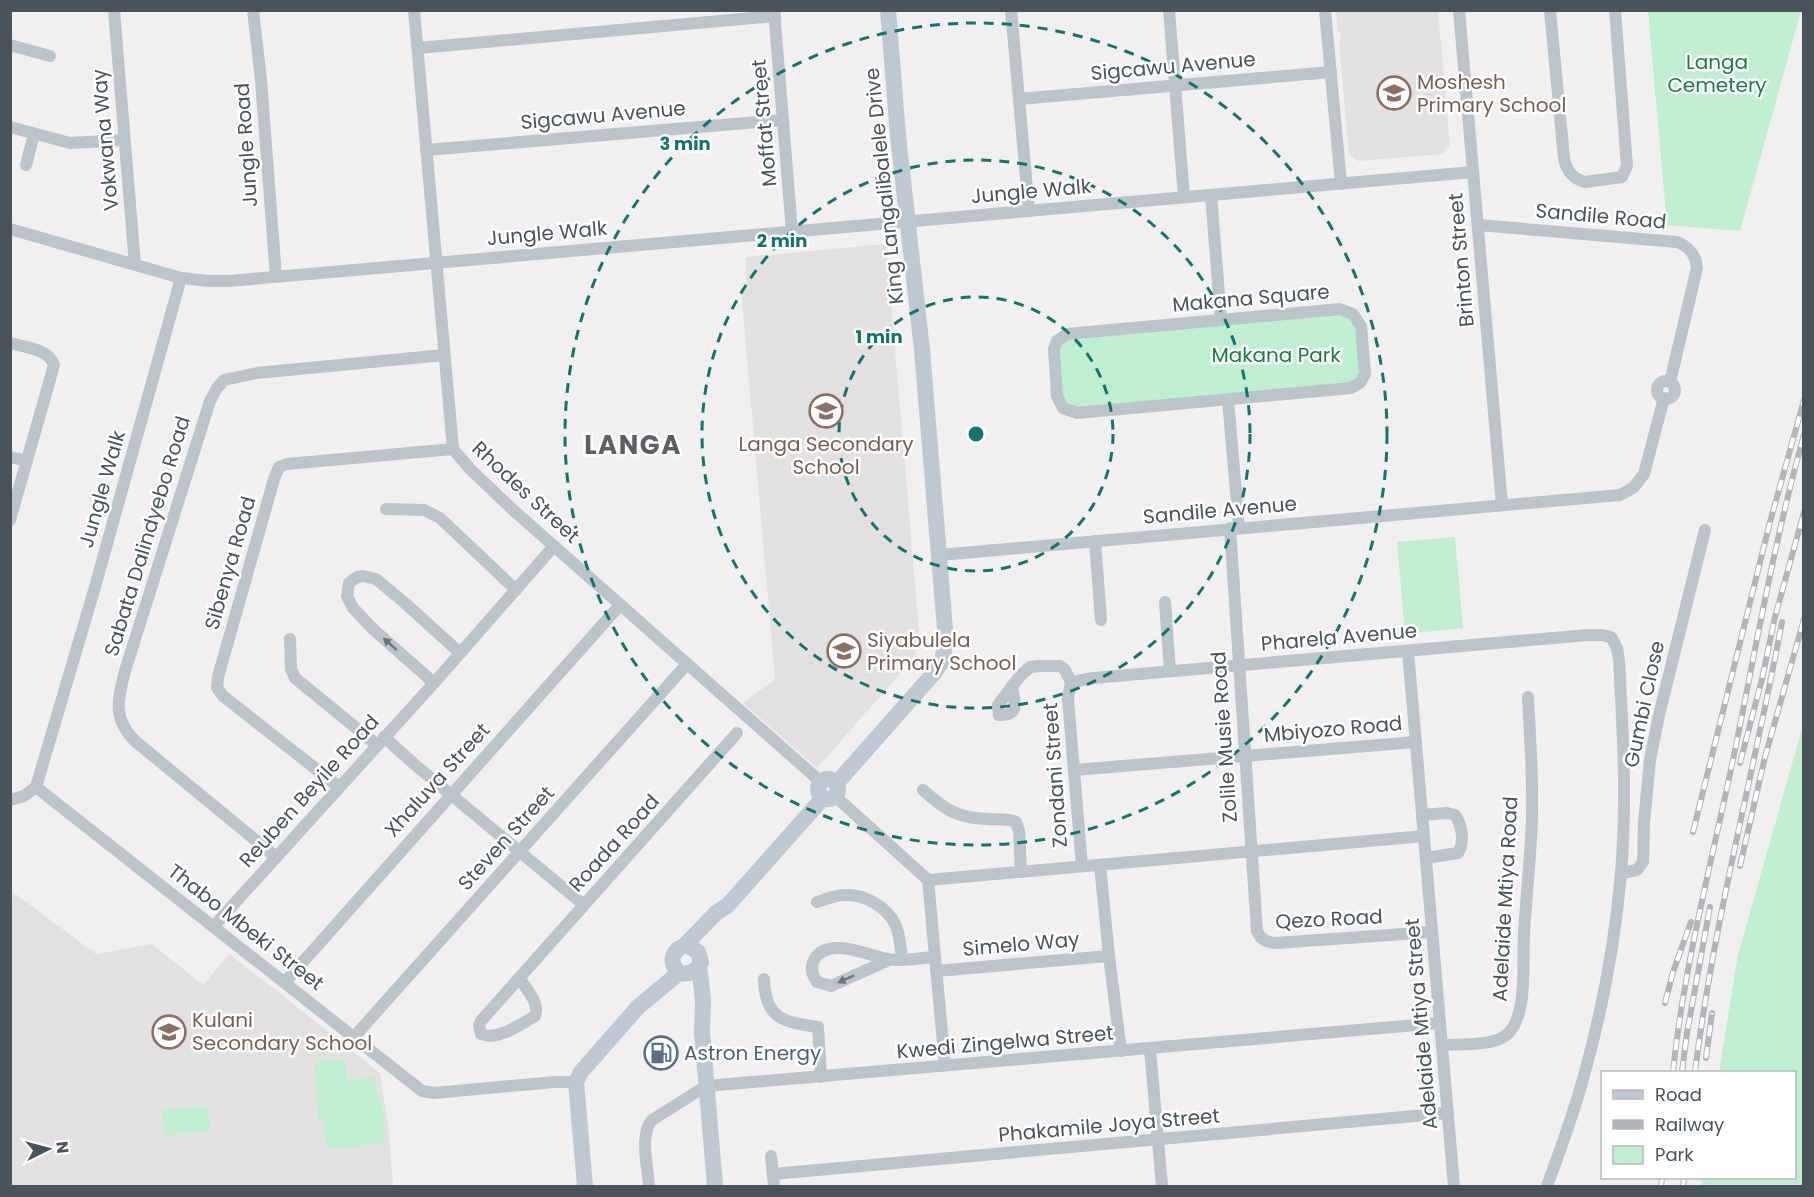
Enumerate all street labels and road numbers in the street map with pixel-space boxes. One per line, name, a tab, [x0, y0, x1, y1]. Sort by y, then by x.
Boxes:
street label: Sigcawu Avenue	[1089, 45, 1257, 87]
street label: Moffat Street	[744, 58, 784, 188]
street label: King Langalibalele Drive	[858, 66, 910, 306]
street label: Vokwana Way	[85, 68, 125, 212]
street label: Jungle Road	[228, 82, 264, 208]
street label: Sigcawu Avenue	[519, 94, 687, 136]
street label: Jungle Walk	[970, 172, 1093, 210]
street label: Brinton Street	[1441, 192, 1481, 328]
street label: Sandile Road	[1534, 196, 1668, 236]
street label: Jungle Walk	[486, 214, 609, 252]
street label: Makana Square	[1171, 277, 1331, 319]
street label: Sabata Dalindyebo Road	[97, 413, 197, 659]
street label: Jungle Walk	[72, 426, 132, 551]
street label: Rhodes Street	[466, 435, 586, 549]
street label: Sandile Avenue	[1142, 489, 1298, 531]
street label: Sibenya Road	[198, 493, 262, 633]
street label: Pharela Avenue	[1260, 616, 1418, 658]
street label: Gumbi Close	[1617, 638, 1671, 770]
street label: Zolile Musie Road	[1204, 651, 1244, 823]
street label: Zondani Street	[1036, 702, 1074, 848]
street label: Reuben Beyile Road	[233, 708, 385, 874]
street label: Mbiyozo Road	[1263, 709, 1403, 749]
street label: Xhaluva Street	[378, 717, 496, 843]
street label: Steven Street	[452, 780, 560, 896]
street label: Roada Road	[562, 788, 666, 898]
street label: Adelaide Mtiya Road	[1486, 796, 1524, 1002]
street label: Thabo Mbeki Street	[162, 857, 330, 997]
street label: Qezo Road	[1275, 902, 1383, 936]
street label: Adelaide Mtiya Street	[1398, 917, 1444, 1131]
street label: Simelo Way	[961, 925, 1081, 963]
street label: Kwedi Zingelwa Street	[895, 1019, 1115, 1065]
street label: Phakamile Joya Street	[997, 1101, 1221, 1149]

